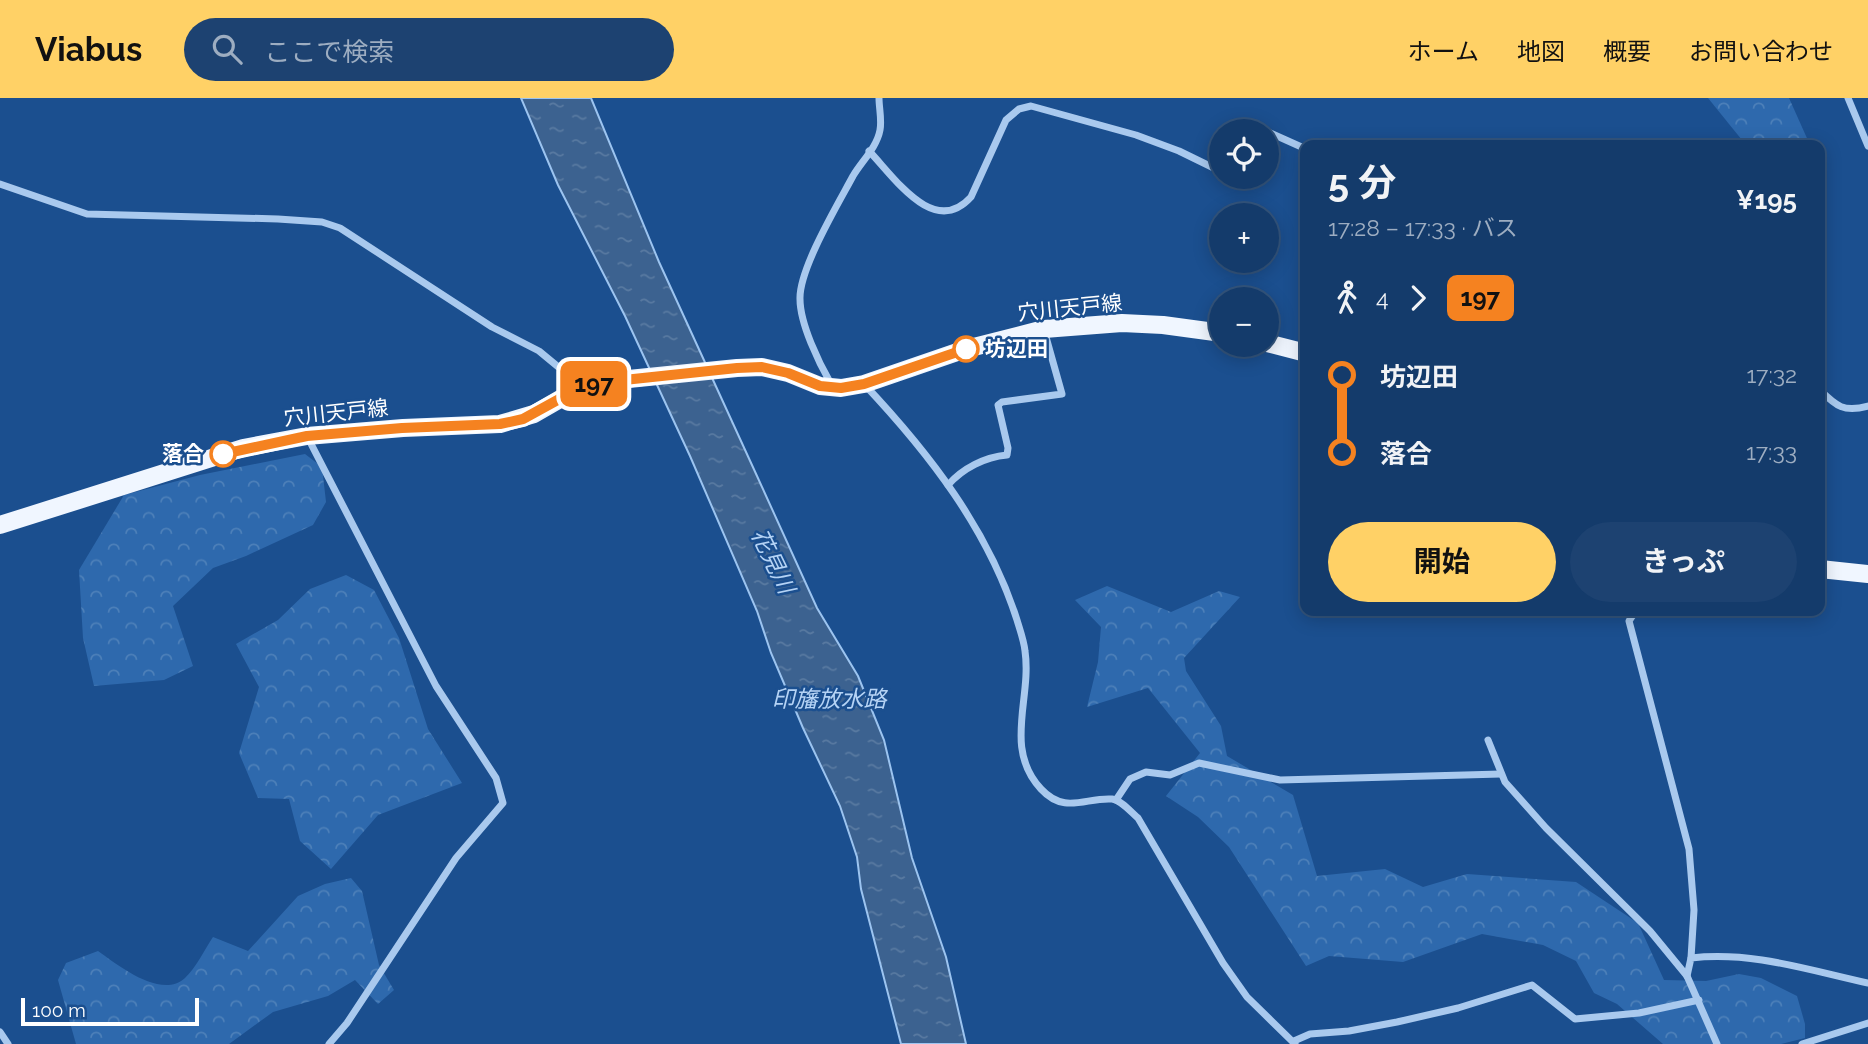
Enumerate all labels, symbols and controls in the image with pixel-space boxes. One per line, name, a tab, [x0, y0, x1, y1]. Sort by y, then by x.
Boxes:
search box	[184, 18, 674, 81]
text: Viabus	[35, 30, 142, 69]
icon: search	[208, 30, 246, 68]
text: ここで検索	[264, 37, 394, 67]
text: ホーム	[1408, 37, 1479, 66]
text: 地図	[1517, 37, 1565, 66]
text: 概要	[1603, 37, 1651, 66]
text: お問い合わせ	[1689, 37, 1833, 66]
map controls	[1209, 119, 1279, 357]
button: locate	[1209, 119, 1279, 189]
text: 5 分	[1328, 160, 1396, 205]
text: ¥195	[1736, 185, 1797, 215]
button: +	[1209, 203, 1279, 273]
text: 17:28 – 17:33 · バス	[1328, 214, 1518, 241]
icon: walk	[1328, 279, 1366, 317]
icon: forward	[1399, 279, 1437, 317]
text: 197	[1461, 283, 1500, 312]
text: 4	[1376, 284, 1389, 311]
button: −	[1209, 287, 1279, 357]
street label: 穴川天戸線	[1016, 290, 1123, 325]
marker: 坊辺田	[953, 336, 979, 362]
place label: 坊辺田	[985, 336, 1048, 361]
line badge: 197	[554, 361, 634, 407]
text: 17:32	[1746, 361, 1797, 388]
text: 坊辺田	[1380, 362, 1458, 392]
text: 197	[574, 369, 614, 398]
street label: 穴川天戸線	[282, 395, 389, 430]
text: 17:33	[1746, 438, 1797, 465]
text: 落合	[1380, 439, 1432, 469]
place label: 落合	[162, 441, 204, 466]
marker: 落合	[210, 441, 236, 467]
button: 開始	[1328, 522, 1556, 602]
button: きっぷ	[1570, 522, 1797, 602]
water label: 花見川	[746, 524, 802, 600]
water label: 印旛放水路	[772, 685, 889, 712]
scale bar	[21, 995, 200, 1027]
text: 100 m	[32, 999, 86, 1021]

